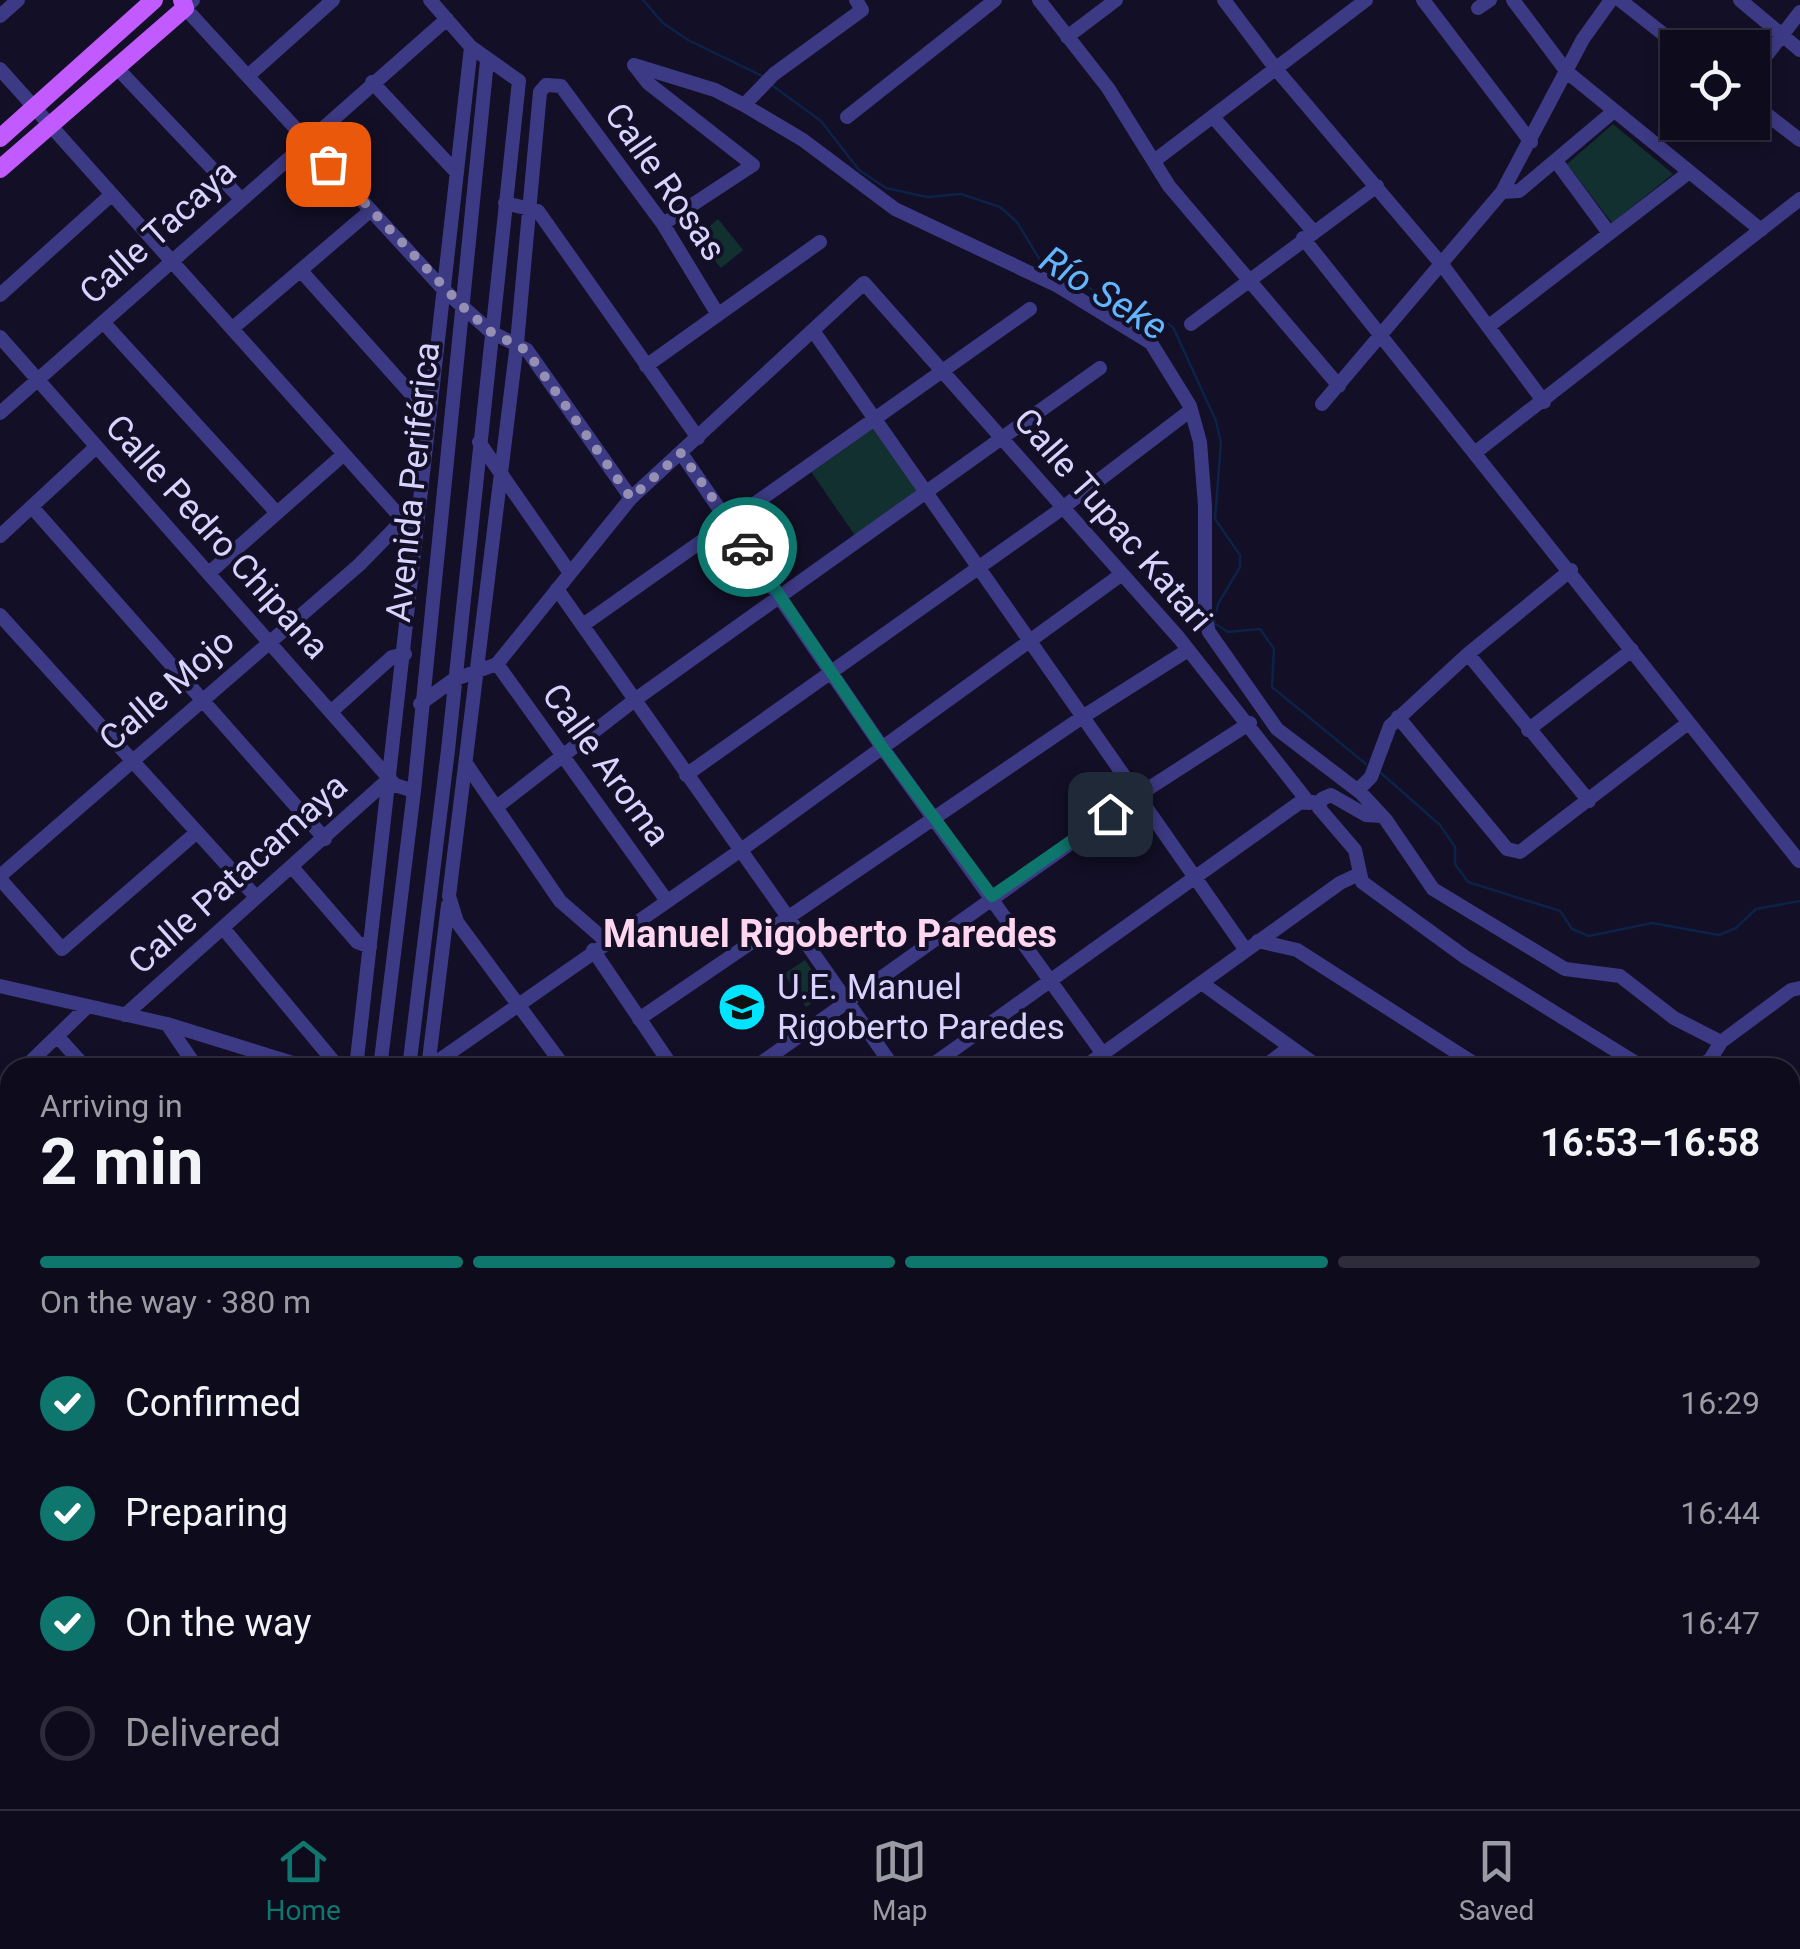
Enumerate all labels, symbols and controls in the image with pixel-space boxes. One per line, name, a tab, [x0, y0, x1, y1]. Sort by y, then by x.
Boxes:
map controls	[1660, 30, 1770, 140]
button: locate	[1660, 30, 1770, 140]
street label: Calle Rosas	[596, 95, 734, 269]
pin	[286, 122, 371, 207]
icon: bag	[301, 137, 356, 192]
street label: Calle Tacaya	[72, 151, 244, 313]
water label: Río Seke	[1032, 237, 1176, 349]
street label: Avenida Periférica	[378, 340, 448, 624]
street label: Calle Tupac Katari	[1005, 400, 1221, 640]
street label: Calle Pedro Chipana	[97, 407, 337, 667]
courier	[697, 497, 797, 597]
icon: car	[720, 520, 775, 575]
street label: Calle Mojo	[91, 620, 243, 760]
street label: Calle Aroma	[534, 676, 678, 854]
street label: Calle Patacamaya	[120, 765, 356, 983]
pin	[1068, 772, 1153, 857]
icon: home	[1083, 787, 1138, 842]
district label: Manuel Rigoberto Paredes	[603, 912, 1057, 956]
place label: U.E. Manuel Rigoberto Paredes	[777, 967, 1065, 1048]
school or university icon: U.E. Manuel Rigoberto Paredes	[716, 981, 768, 1033]
text: Arriving in	[40, 1087, 183, 1125]
text: 16:53–16:58	[1540, 1121, 1760, 1165]
text: 2 min	[40, 1124, 203, 1200]
text: On the way · 380 m	[40, 1283, 311, 1321]
icon: check	[40, 1376, 95, 1431]
text: Confirmed	[125, 1381, 301, 1425]
text: 16:29	[1680, 1384, 1760, 1422]
icon: check	[40, 1486, 95, 1541]
text: Preparing	[125, 1491, 288, 1535]
text: 16:44	[1680, 1494, 1760, 1532]
icon: check	[40, 1596, 95, 1651]
text: On the way	[125, 1601, 311, 1645]
text: 16:47	[1680, 1604, 1760, 1642]
text: Delivered	[125, 1711, 281, 1755]
tab: Home	[266, 1834, 341, 1927]
tab: Map	[872, 1834, 928, 1927]
tab: Saved	[1459, 1834, 1534, 1927]

